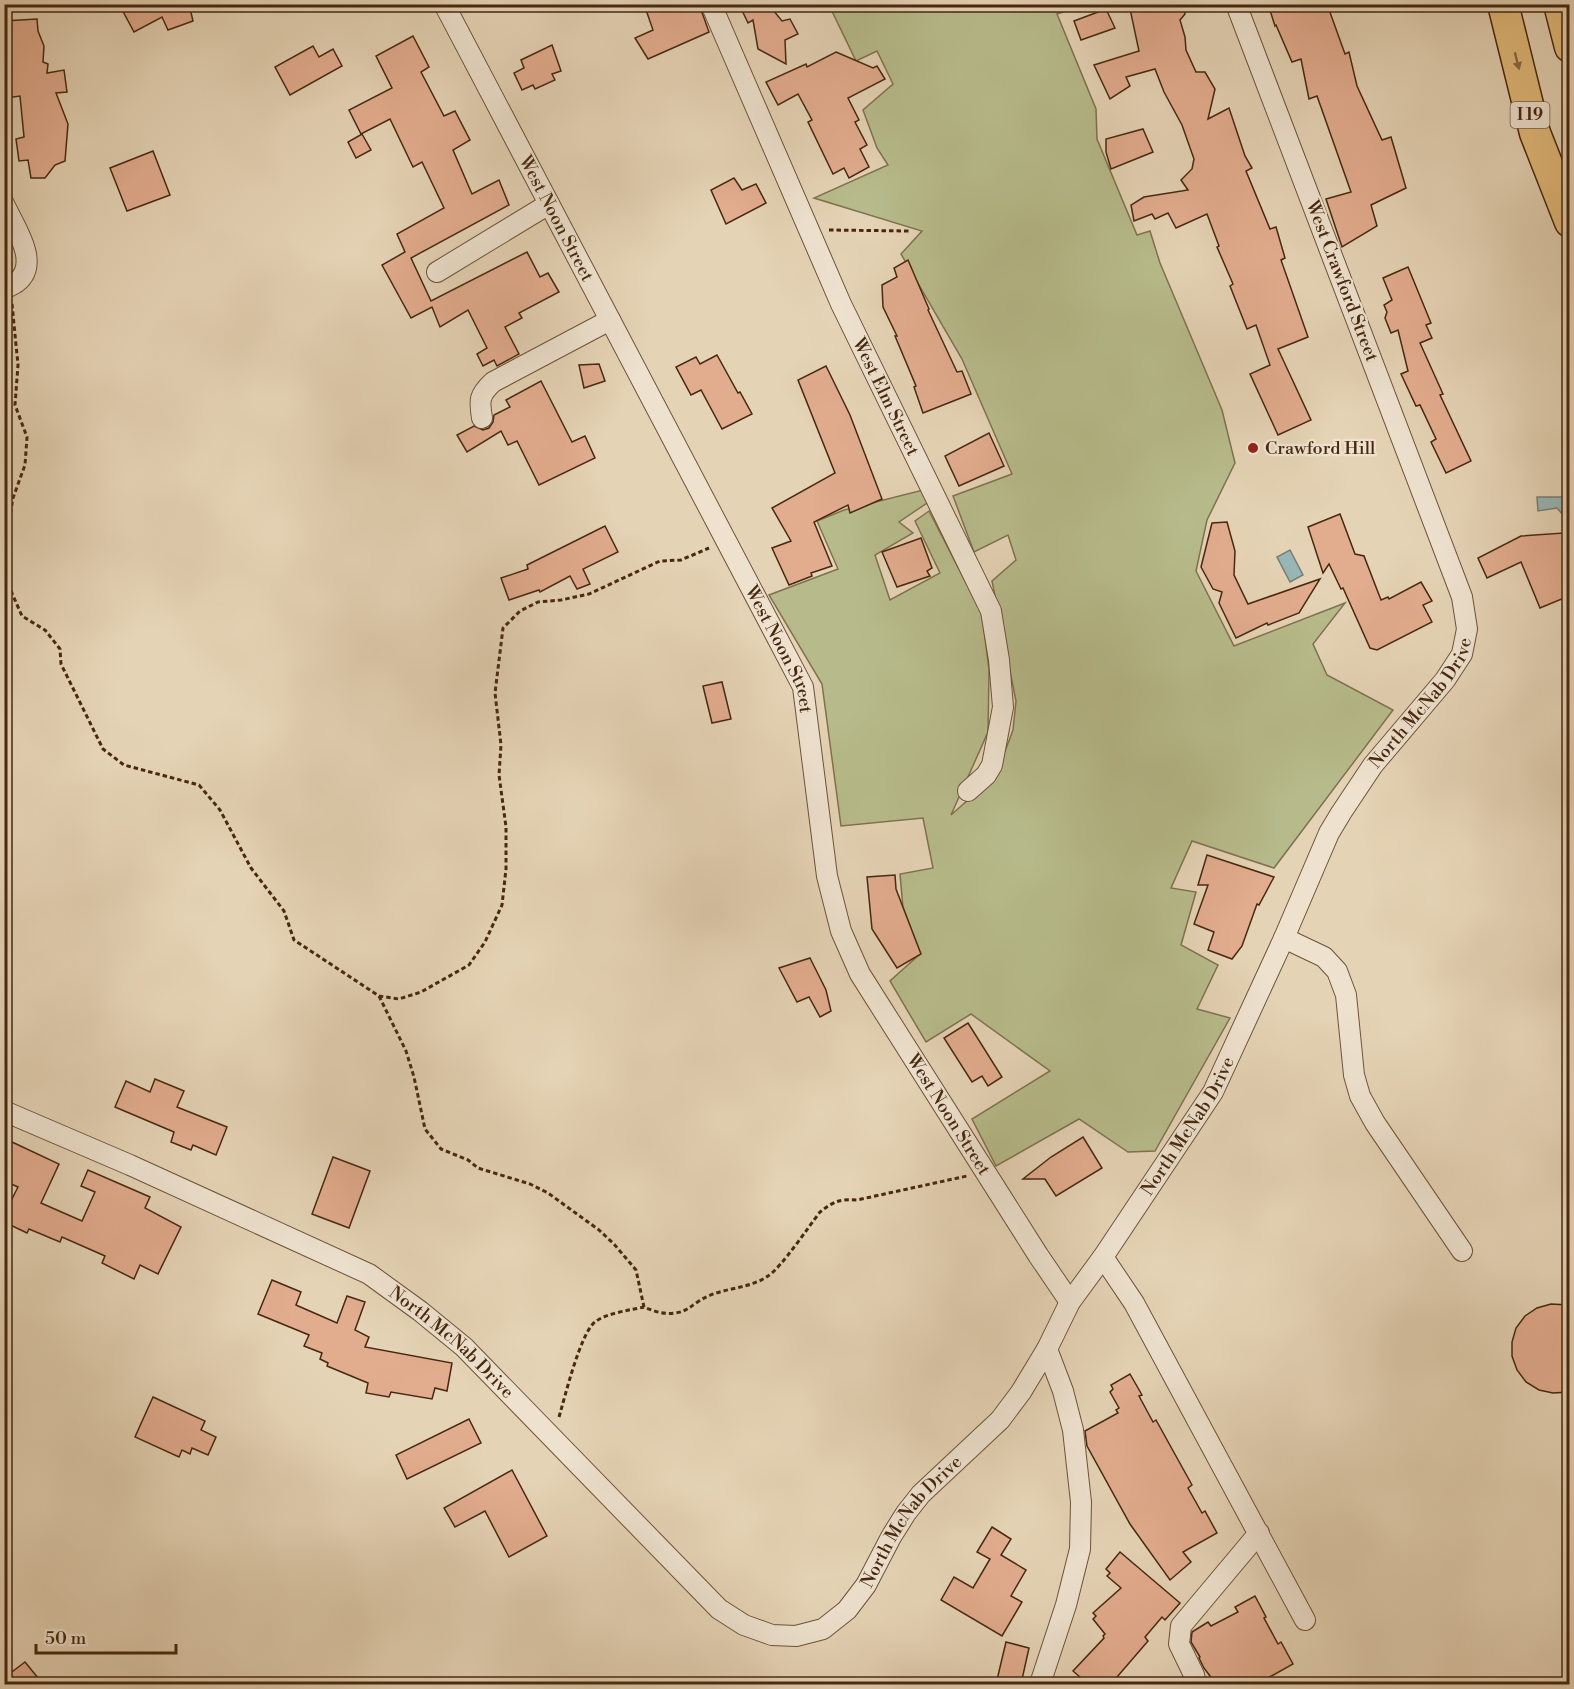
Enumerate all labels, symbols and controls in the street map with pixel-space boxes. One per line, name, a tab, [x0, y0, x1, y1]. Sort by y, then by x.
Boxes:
one-way arrow	[1513, 52, 1523, 70]
road number: I 19	[1510, 102, 1550, 128]
street label: West Noon Street	[514, 150, 599, 286]
street label: West Crawford Street	[1300, 196, 1384, 365]
street label: West Elm Street	[847, 333, 925, 460]
place label: Crawford Hill	[1265, 437, 1376, 460]
marker: Crawford Hill	[1246, 441, 1260, 455]
street label: West Noon Street	[740, 581, 818, 715]
street label: North McNab Drive	[1364, 636, 1477, 773]
street label: West Noon Street	[901, 1049, 996, 1180]
street label: North McNab Drive	[1136, 1053, 1239, 1200]
street label: North McNab Drive	[384, 1281, 519, 1403]
street label: North McNab Drive	[855, 1450, 967, 1592]
scale bar	[36, 1617, 176, 1655]
text: 50 m	[45, 1627, 87, 1650]

